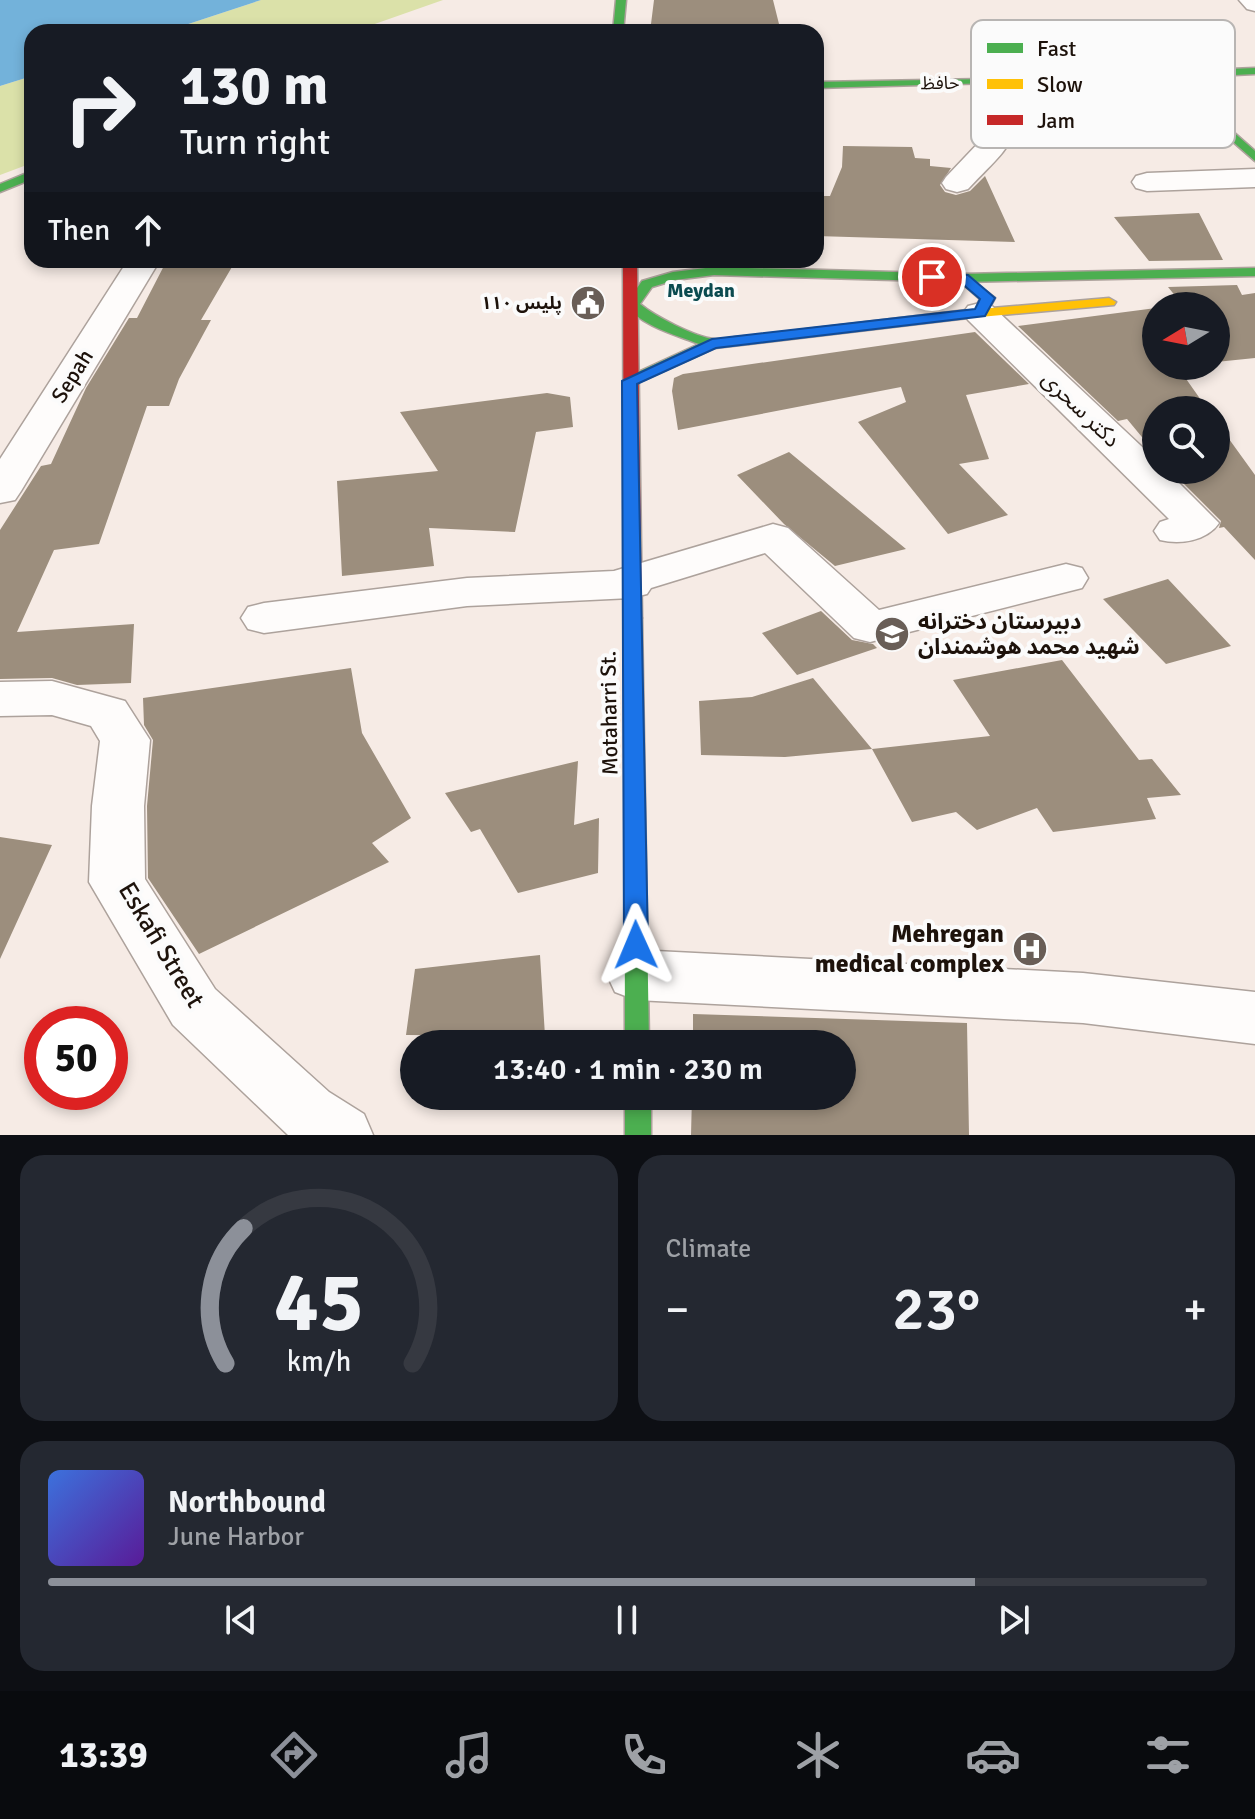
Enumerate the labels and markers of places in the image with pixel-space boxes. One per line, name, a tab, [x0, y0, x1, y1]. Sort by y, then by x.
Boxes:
pin	[898, 243, 966, 311]
public building icon: پلیس ۱۱۰	[569, 284, 607, 322]
place label: پلیس ۱۱۰	[481, 292, 562, 315]
place label: دبیرستان دخترانه شهید محمد هوشمندان	[918, 608, 1140, 660]
school or university icon: دبیرستان دخترانه شهید محمد هوشمندان	[873, 615, 911, 653]
place label: Mehregan medical complex	[815, 918, 1004, 980]
hospital icon: Mehregan medical complex	[1011, 930, 1049, 968]

